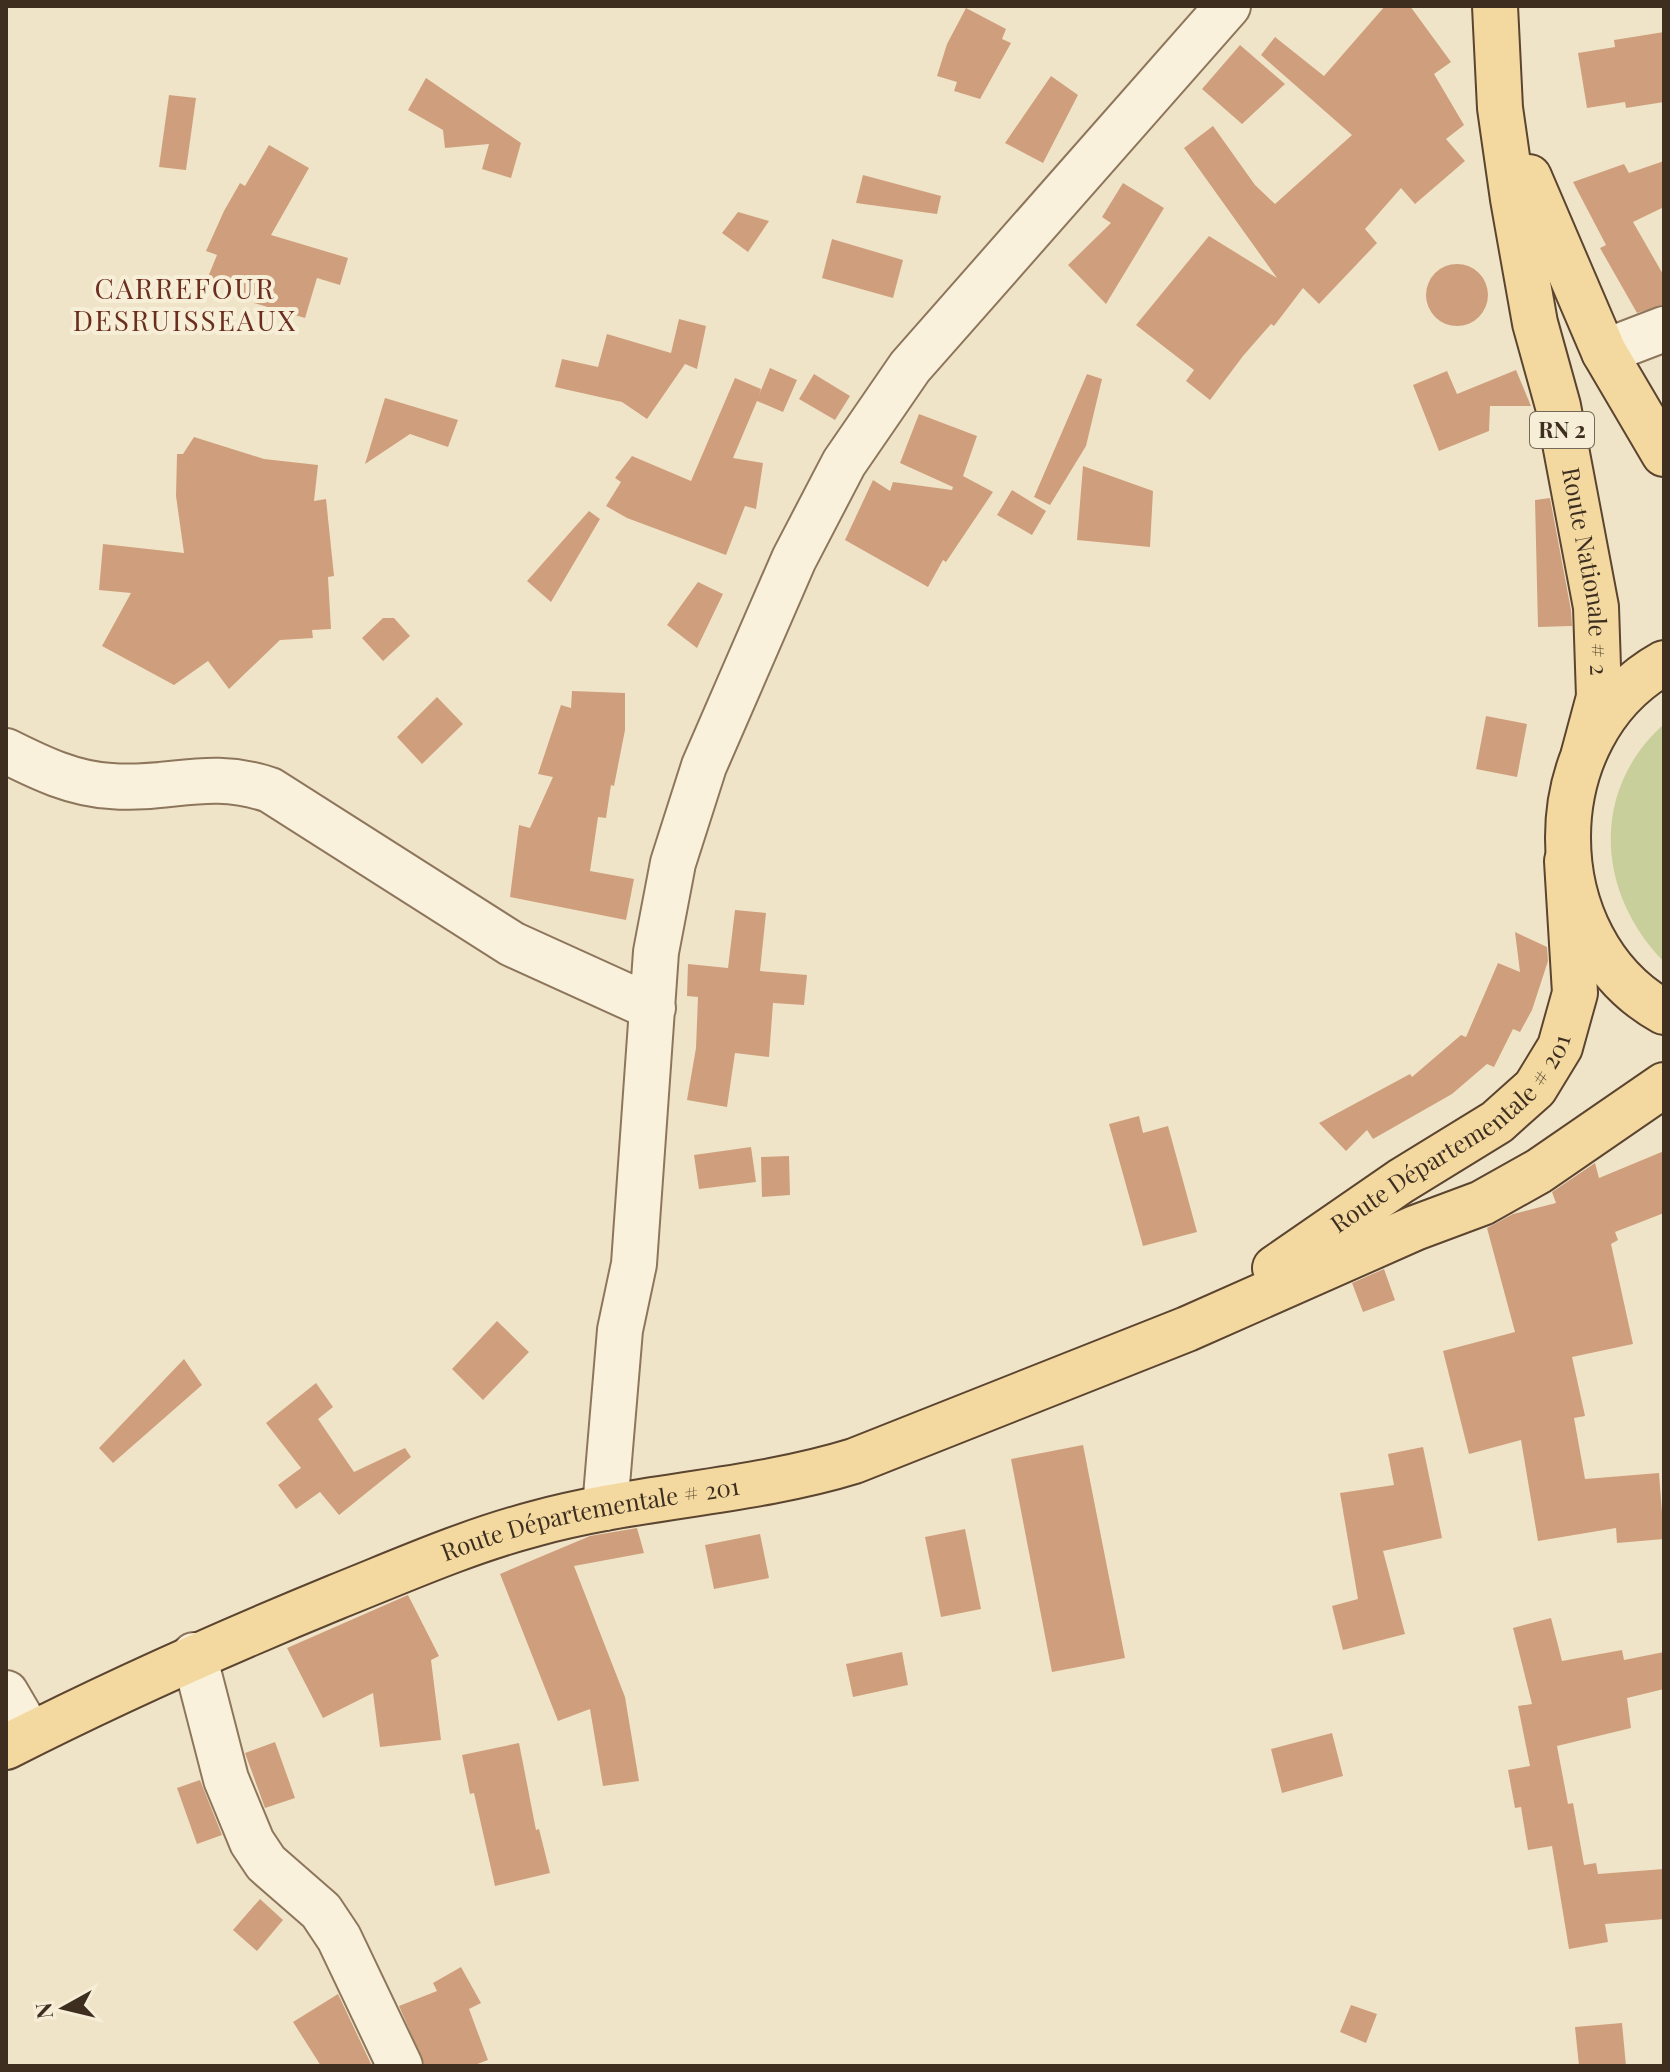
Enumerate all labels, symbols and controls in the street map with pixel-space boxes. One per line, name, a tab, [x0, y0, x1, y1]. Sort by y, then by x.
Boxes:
district label: CARREFOUR DESRUISSEAUX	[73, 269, 297, 338]
road number: RN 2	[1530, 412, 1594, 448]
street label: Route Nationale # 2	[1556, 464, 1616, 676]
street label: Route Départementale # 201	[1324, 1031, 1577, 1239]
street label: Route Départementale # 201	[436, 1469, 742, 1567]
north arrow	[24, 1968, 104, 2048]
text: N	[27, 2001, 59, 2021]

